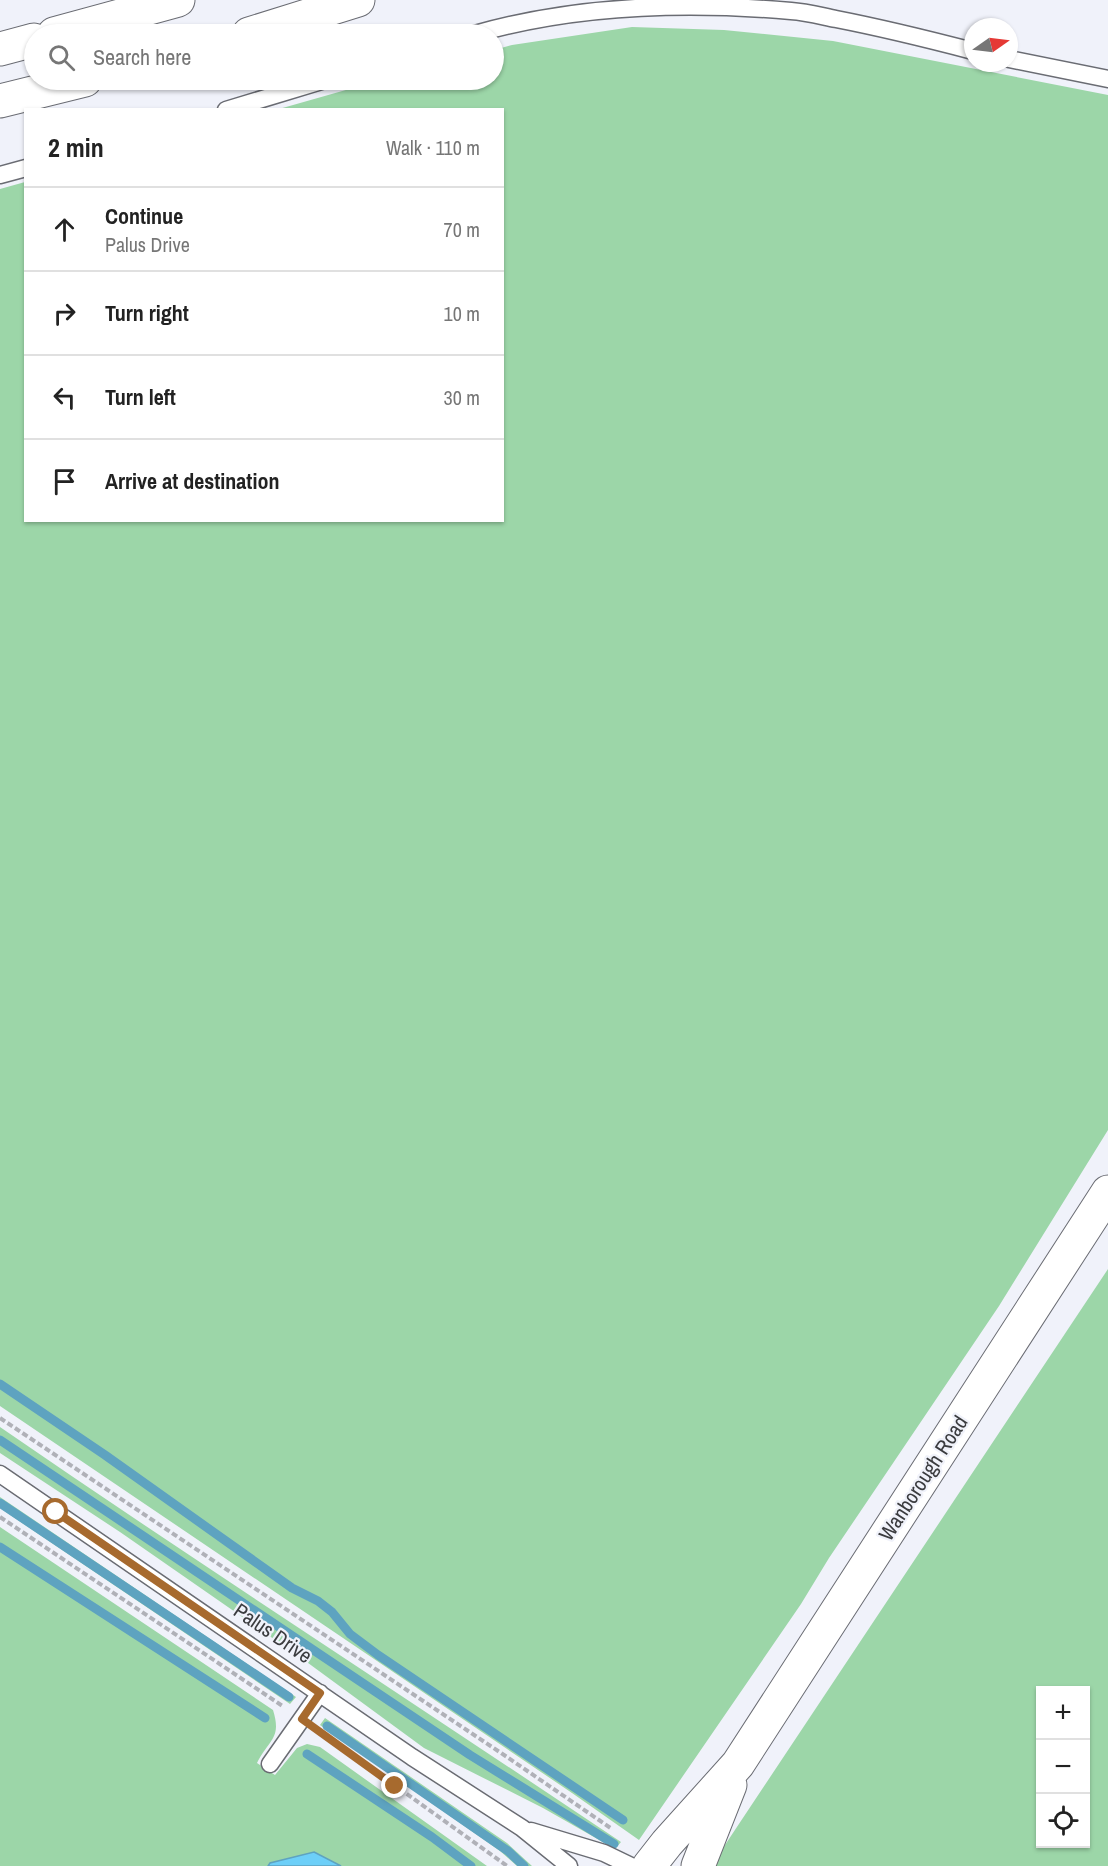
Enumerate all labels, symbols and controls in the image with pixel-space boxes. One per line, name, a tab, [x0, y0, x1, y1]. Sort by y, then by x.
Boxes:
north arrow	[964, 18, 1018, 72]
search box	[24, 24, 504, 90]
icon: search	[45, 41, 78, 74]
text: Search here	[93, 42, 191, 72]
text: 2 min	[48, 130, 104, 165]
text: Walk · 110 m	[386, 134, 480, 161]
text: Continue	[105, 201, 183, 231]
icon: ahead	[48, 213, 81, 246]
text: 70 m	[444, 216, 480, 243]
text: Palus Drive	[105, 231, 190, 258]
icon: right	[48, 297, 81, 330]
text: Turn right	[105, 298, 189, 328]
text: 10 m	[444, 300, 480, 327]
icon: left	[48, 381, 81, 414]
text: Turn left	[105, 382, 176, 412]
text: 30 m	[444, 384, 480, 411]
icon: arrive	[48, 465, 81, 498]
text: Arrive at destination	[105, 466, 279, 496]
street label: Wanborough Road	[872, 1410, 974, 1546]
route start	[42, 1498, 68, 1524]
street label: Palus Drive	[228, 1596, 318, 1670]
map controls	[1036, 1686, 1090, 1848]
button: +	[1036, 1686, 1090, 1740]
button: −	[1036, 1740, 1090, 1794]
route end	[381, 1772, 407, 1798]
button: locate	[1036, 1794, 1090, 1848]

